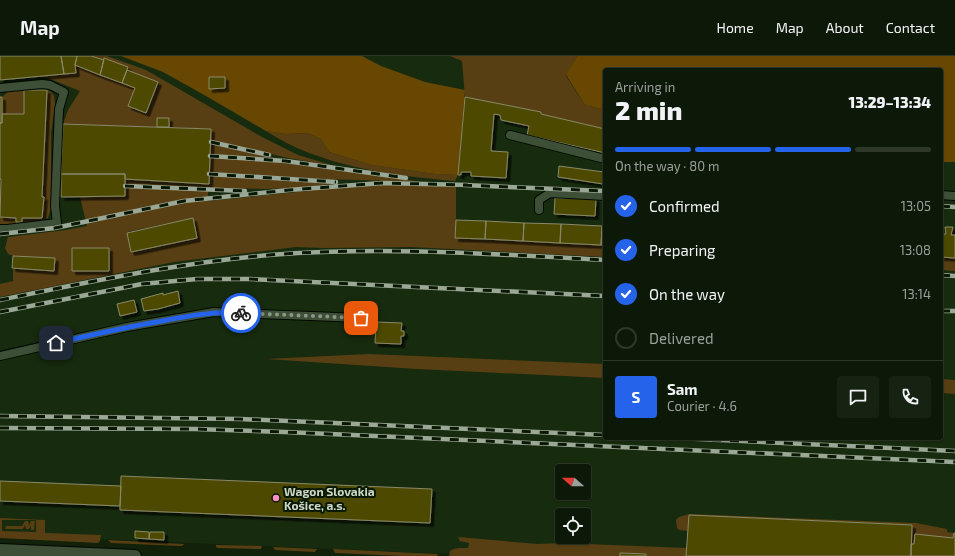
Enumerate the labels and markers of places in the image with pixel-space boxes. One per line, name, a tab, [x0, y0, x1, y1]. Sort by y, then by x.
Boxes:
pin	[344, 301, 378, 335]
pin	[39, 326, 73, 360]
place label: Wagon Slovakia Košice, a.s.	[284, 484, 375, 512]
marker: Wagon Slovakia Košice, a.s.	[271, 493, 281, 503]

